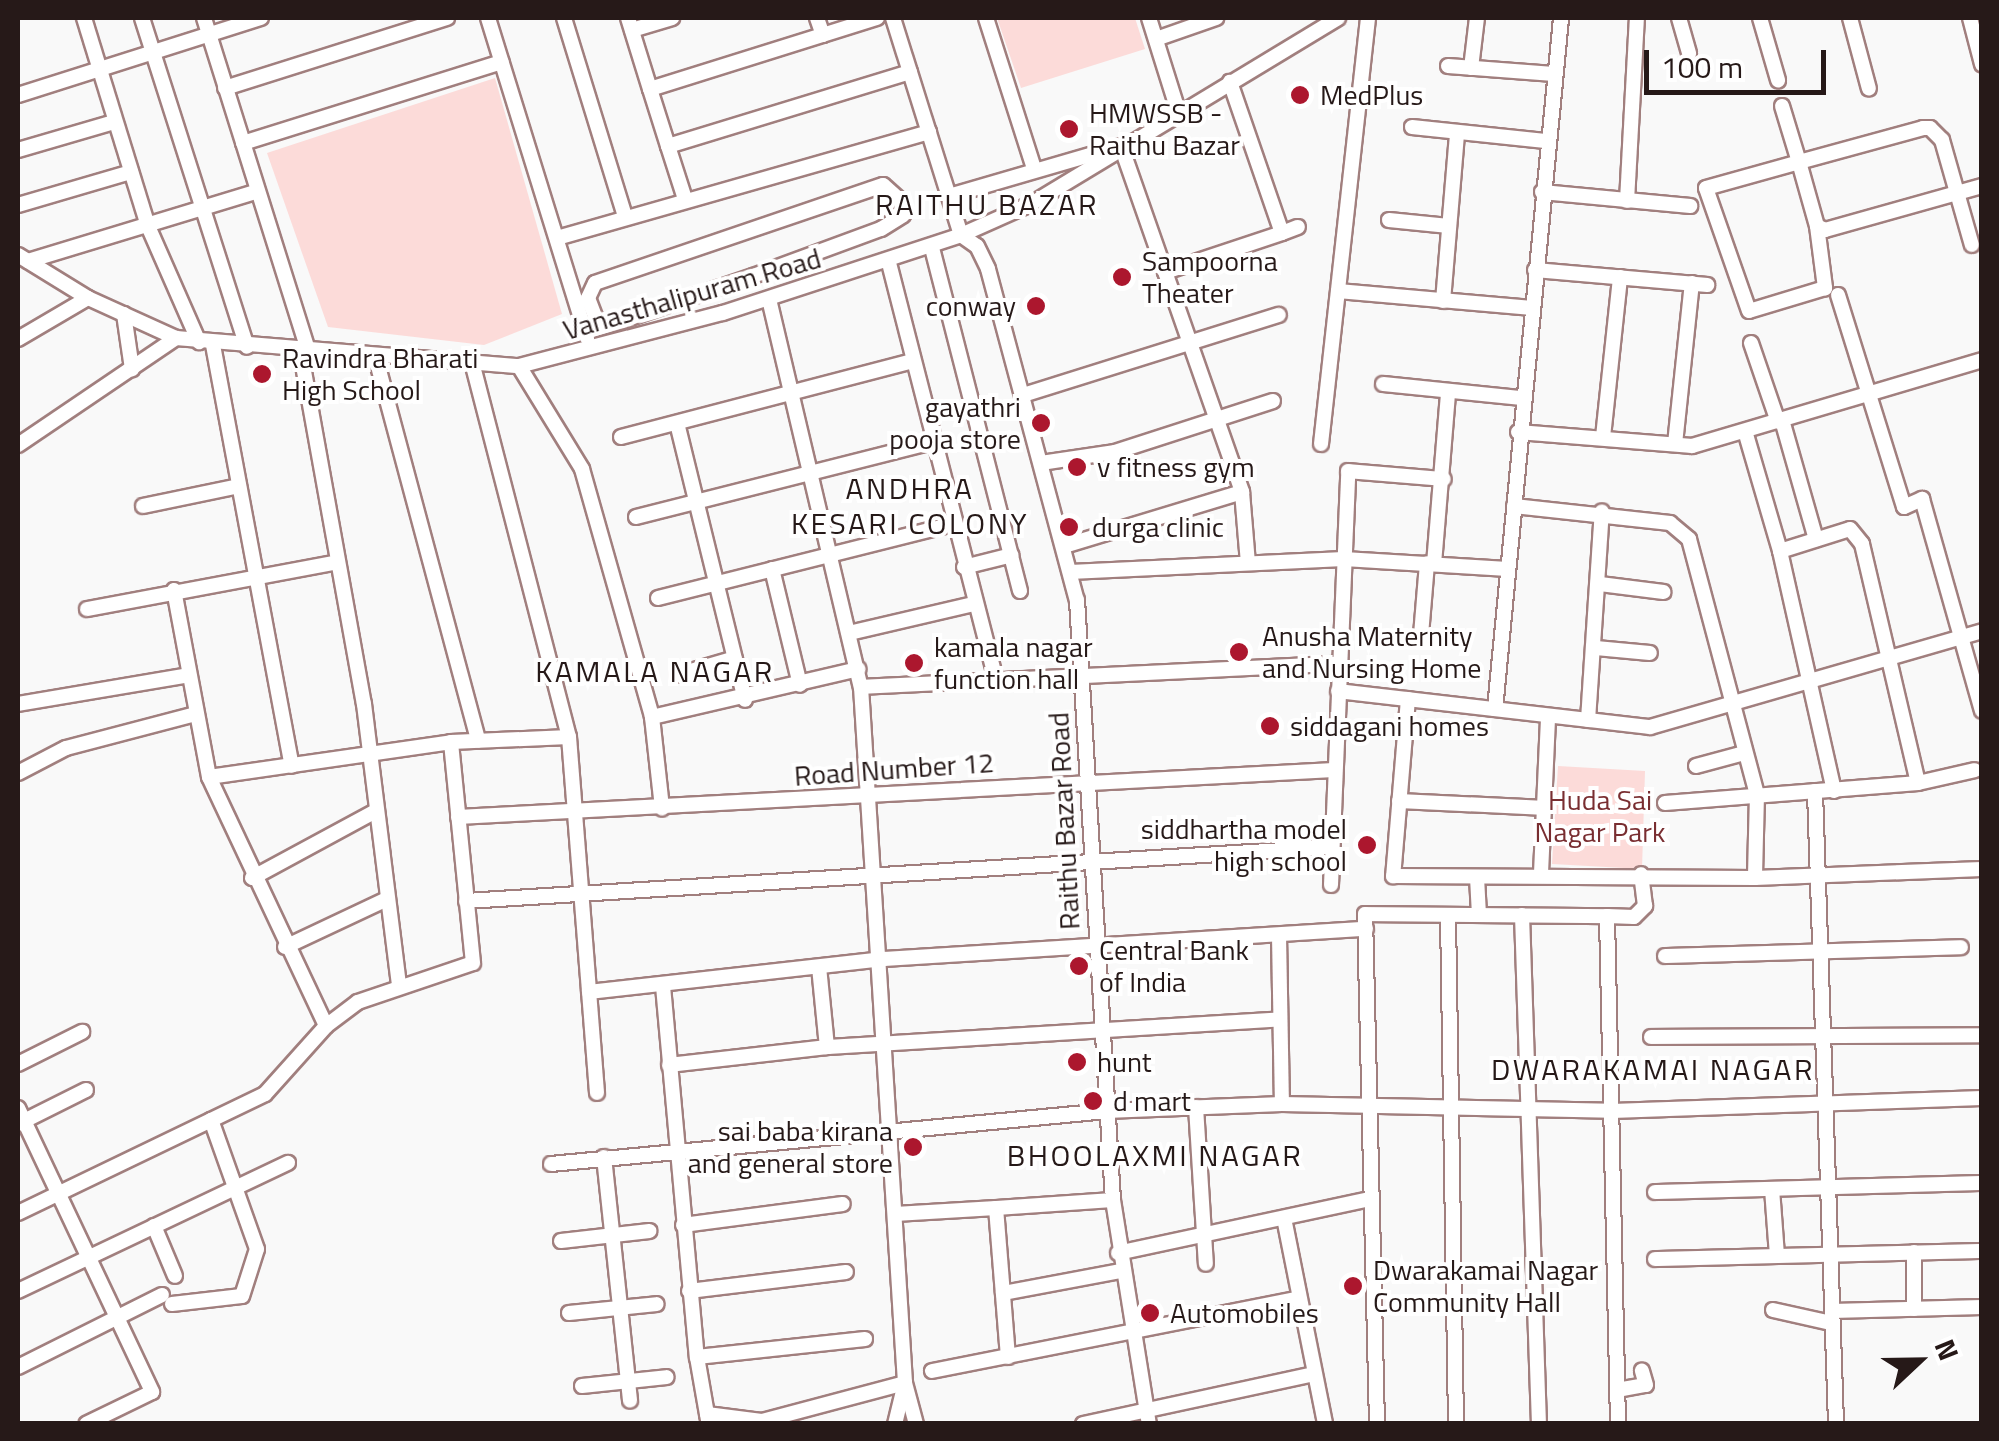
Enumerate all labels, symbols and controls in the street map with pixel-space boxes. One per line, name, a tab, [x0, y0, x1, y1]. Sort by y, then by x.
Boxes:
scale bar	[1649, 30, 1832, 92]
text: 100 m	[1661, 44, 1743, 90]
place label: MedPlus	[1320, 78, 1423, 112]
marker: MedPlus	[1289, 84, 1311, 106]
place label: HMWSSB - Raithu Bazar	[1089, 96, 1240, 162]
marker: HMWSSB - Raithu Bazar	[1058, 118, 1080, 140]
district label: RAITHU BAZAR	[875, 186, 1099, 222]
street label: Vanasthalipuram Road	[559, 241, 825, 347]
place label: Sampoorna Theater	[1142, 244, 1278, 310]
marker: Sampoorna Theater	[1111, 266, 1133, 288]
place label: conway	[926, 289, 1016, 323]
marker: conway	[1025, 295, 1047, 317]
place label: Ravindra Bharati High School	[282, 341, 478, 407]
marker: Ravindra Bharati High School	[251, 363, 273, 385]
place label: gayathri pooja store	[889, 390, 1021, 456]
marker: gayathri pooja store	[1030, 412, 1052, 434]
place label: v fitness gym	[1097, 450, 1255, 484]
marker: v fitness gym	[1066, 456, 1088, 478]
district label: ANDHRA KESARI COLONY	[791, 470, 1029, 540]
place label: durga clinic	[1092, 510, 1224, 544]
marker: durga clinic	[1056, 514, 1082, 540]
place label: Anusha Maternity and Nursing Home	[1262, 619, 1481, 685]
place label: kamala nagar function hall	[934, 630, 1093, 696]
marker: Anusha Maternity and Nursing Home	[1226, 639, 1252, 665]
marker: kamala nagar function hall	[903, 652, 925, 674]
district label: KAMALA NAGAR	[535, 653, 775, 689]
place label: siddagani homes	[1290, 709, 1489, 743]
street label: Raithu Bazar Road	[1042, 711, 1086, 931]
marker: siddagani homes	[1259, 715, 1281, 737]
street label: Road Number 12	[793, 745, 995, 793]
park label: Huda Sai Nagar Park	[1535, 783, 1665, 849]
place label: siddhartha model high school	[1141, 812, 1347, 878]
marker: siddhartha model high school	[1356, 834, 1378, 856]
place label: Central Bank of India	[1099, 933, 1249, 999]
marker: Central Bank of India	[1068, 955, 1090, 977]
place label: hunt	[1097, 1045, 1152, 1079]
marker: hunt	[1066, 1051, 1088, 1073]
district label: DWARAKAMAI NAGAR	[1491, 1051, 1815, 1087]
place label: d mart	[1113, 1084, 1191, 1118]
marker: d mart	[1082, 1090, 1104, 1112]
place label: sai baba kirana and general store	[688, 1114, 893, 1180]
marker: sai baba kirana and general store	[902, 1136, 924, 1158]
district label: BHOOLAXMI NAGAR	[1007, 1137, 1303, 1173]
place label: Dwarakamai Nagar Community Hall	[1373, 1253, 1598, 1319]
marker: Dwarakamai Nagar Community Hall	[1342, 1275, 1364, 1297]
place label: Automobiles	[1170, 1296, 1319, 1330]
marker: Automobiles	[1139, 1302, 1161, 1324]
north arrow	[1869, 1311, 1969, 1411]
text: N	[1924, 1333, 1971, 1367]

